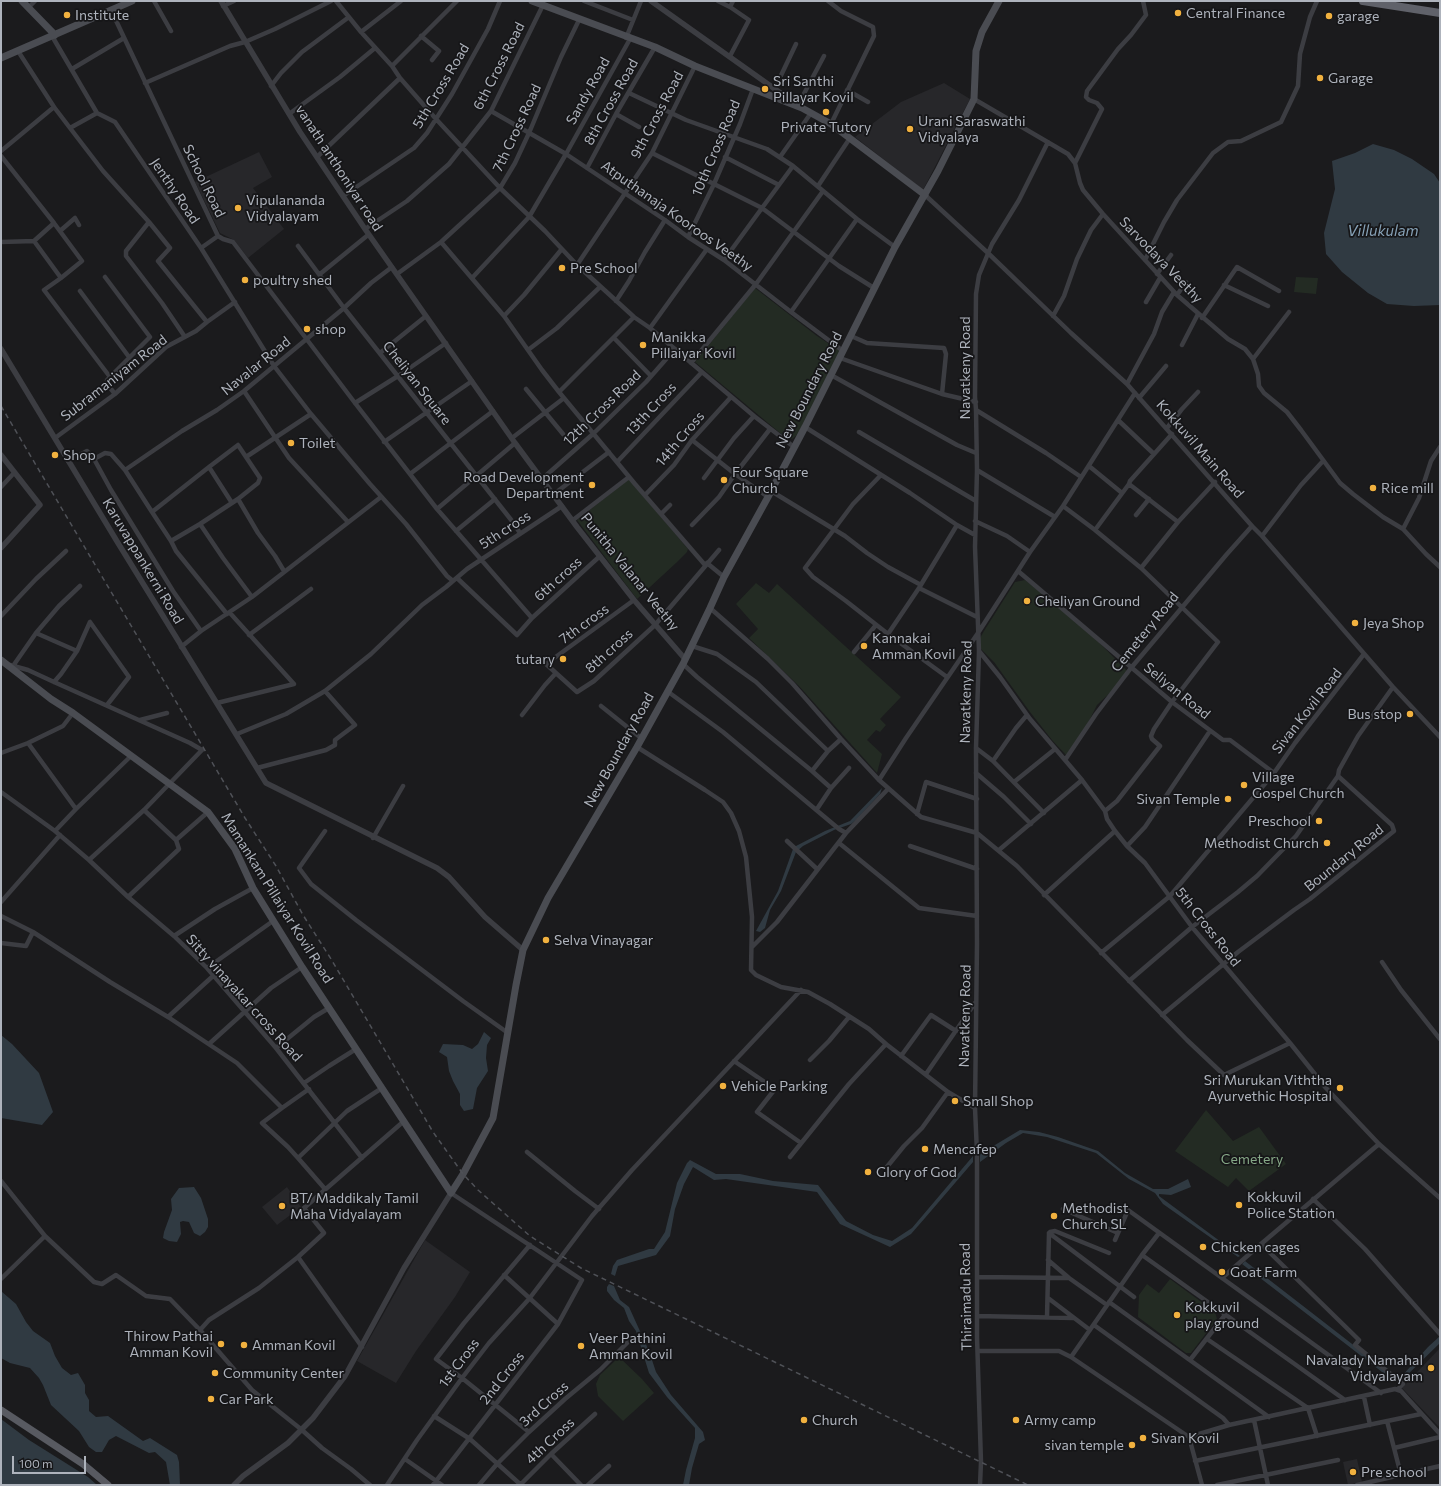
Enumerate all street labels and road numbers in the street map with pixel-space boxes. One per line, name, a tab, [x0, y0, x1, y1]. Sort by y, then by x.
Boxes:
street label: 6th Cross Road	[470, 19, 528, 113]
street label: 5th Cross Road	[409, 41, 473, 131]
street label: Sandy Road	[563, 54, 613, 128]
street label: 8th Cross Road	[580, 56, 642, 148]
street label: 9th Cross Road	[627, 69, 687, 161]
street label: 7th Cross Road	[489, 81, 545, 175]
street label: 10th Cross Road	[688, 97, 744, 199]
street label: vanath anthoniyar road	[292, 102, 386, 234]
street label: School Road	[179, 142, 229, 220]
street label: Jenthy Road	[147, 155, 203, 227]
street label: Atputhanaja Kooroos Veethy	[598, 157, 756, 275]
street label: Sarvodaya Veethy	[1116, 214, 1206, 306]
street label: Navatkeny Road	[957, 317, 973, 419]
street label: New Boundary Road	[772, 329, 846, 451]
street label: Subramaniyam Road	[58, 331, 170, 425]
street label: Navalar Road	[218, 333, 294, 399]
street label: Cheliyan Square	[379, 338, 455, 428]
street label: 12th Cross Road	[560, 367, 644, 449]
street label: 13th Cross	[622, 379, 680, 439]
street label: Kokkuvil Main Road	[1153, 396, 1247, 502]
street label: 14th Cross	[652, 408, 708, 470]
street label: Karuvappankerni Road	[99, 495, 187, 627]
street label: 5th cross	[476, 507, 534, 553]
street label: Punitha Valanar Veethy	[577, 510, 683, 634]
street label: 6th cross	[531, 553, 585, 605]
street label: Cemetery Road	[1108, 589, 1182, 675]
street label: 7th cross	[556, 600, 612, 648]
street label: 8th cross	[582, 625, 636, 677]
street label: Navatkeny Road	[957, 640, 975, 744]
street label: Seliyan Road	[1140, 659, 1214, 723]
street label: Sivan Kovil Road	[1268, 665, 1346, 757]
street label: New Boundary Road	[581, 690, 657, 810]
street label: Mamankam Pillaiyar Kovil Road	[217, 810, 337, 986]
street label: Boundary Road	[1301, 821, 1387, 895]
street label: 5th Cross Road	[1172, 884, 1244, 970]
street label: Sitty vinayakar cross Road	[182, 931, 306, 1065]
street label: Navatkeny Road	[956, 964, 974, 1068]
street label: Thiraimadu Road	[957, 1243, 975, 1351]
street label: 1st Cross	[435, 1335, 483, 1391]
street label: 2nd Cross	[476, 1348, 528, 1408]
street label: 3rd Cross	[516, 1378, 572, 1430]
street label: 4th Cross	[522, 1414, 578, 1468]

